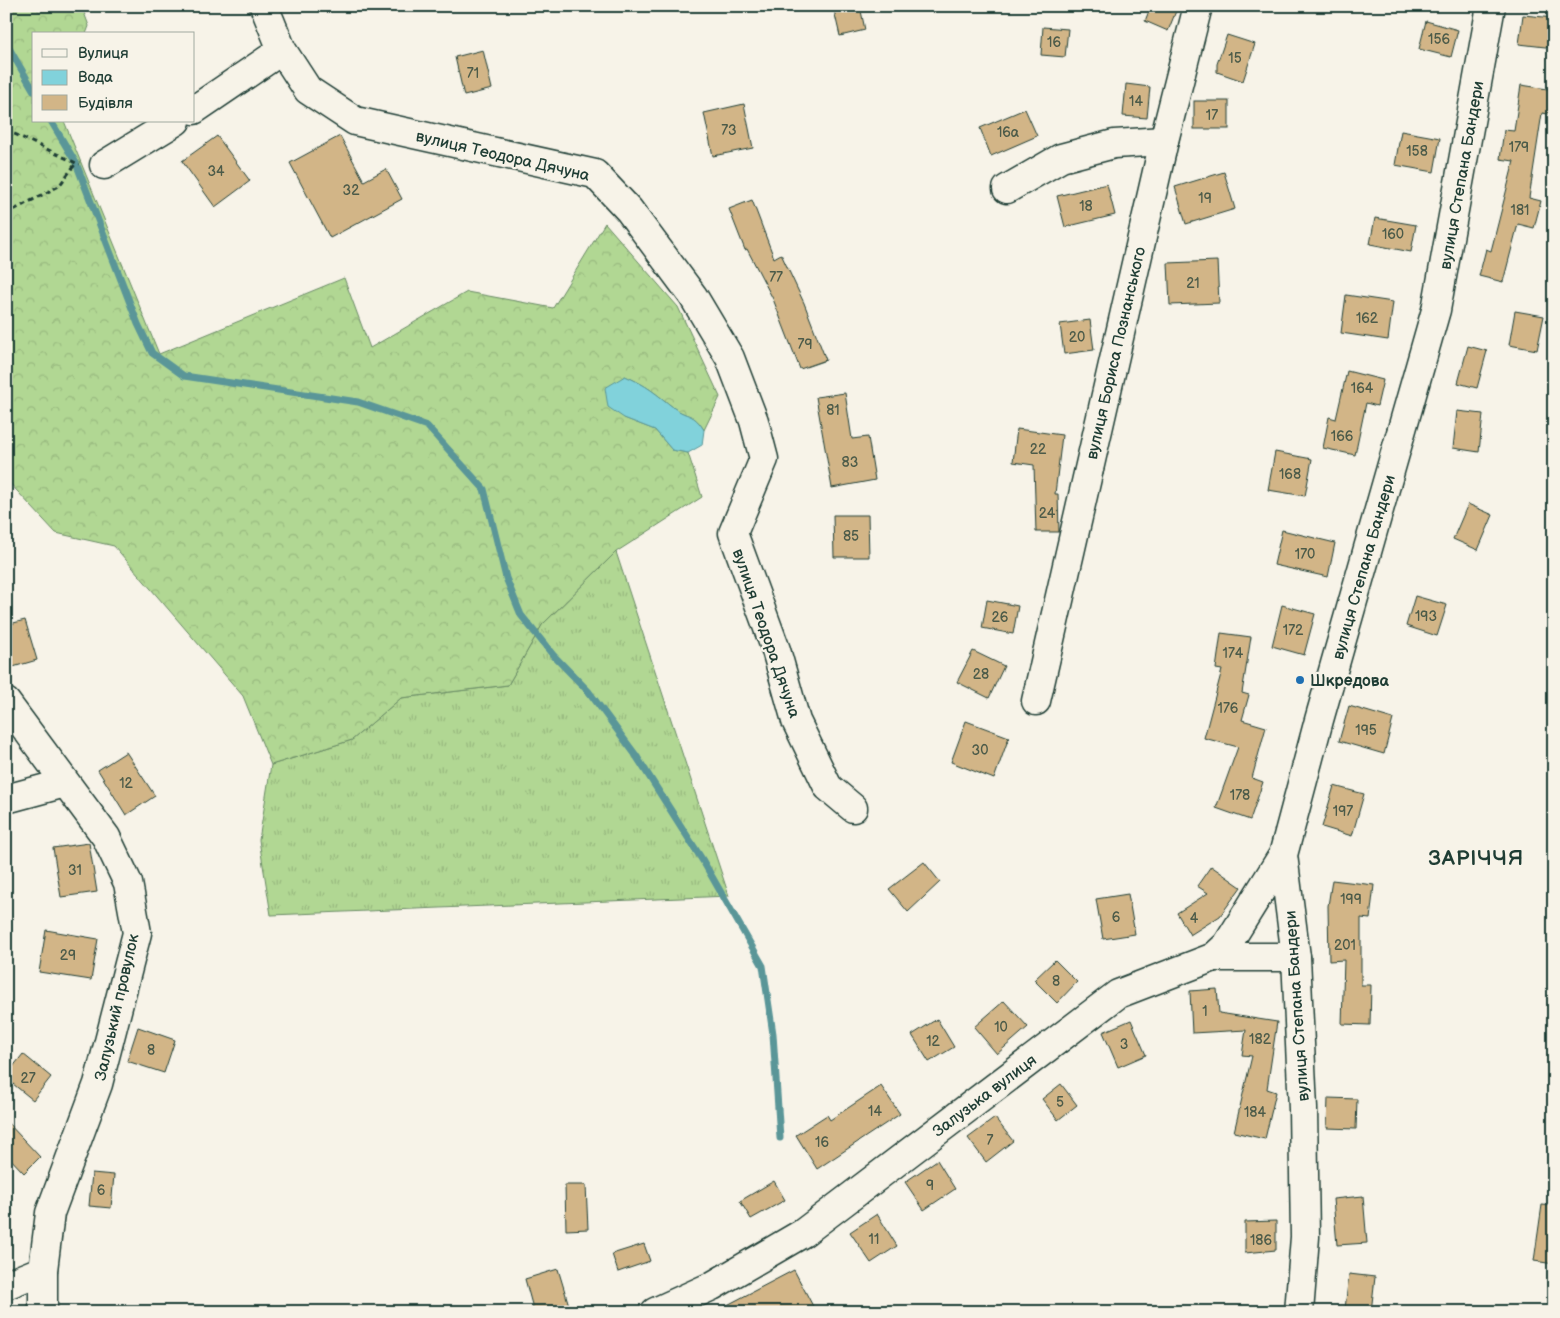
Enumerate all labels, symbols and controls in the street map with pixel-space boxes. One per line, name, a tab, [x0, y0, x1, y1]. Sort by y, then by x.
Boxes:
house number: 156	[1428, 31, 1450, 48]
legend	[32, 32, 195, 122]
house number: 16	[1047, 34, 1061, 51]
text: Вулиця	[78, 44, 129, 63]
house number: 15	[1228, 50, 1242, 67]
house number: 71	[467, 65, 479, 82]
text: Вода	[78, 68, 113, 87]
street label: вулиця Степана Бандери	[1437, 79, 1488, 271]
house number: 14	[1129, 93, 1143, 110]
text: Будівля	[78, 94, 133, 113]
house number: 17	[1206, 107, 1218, 124]
house number: 73	[721, 122, 737, 139]
house number: 16а	[997, 124, 1020, 141]
street label: вулиця Теодора Дячуна	[414, 127, 592, 186]
house number: 179	[1509, 139, 1529, 156]
house number: 158	[1406, 143, 1428, 160]
house number: 34	[207, 163, 225, 180]
house number: 32	[343, 182, 360, 199]
house number: 19	[1198, 190, 1212, 207]
house number: 18	[1079, 198, 1093, 215]
house number: 181	[1511, 202, 1530, 219]
house number: 160	[1382, 226, 1404, 243]
street label: вулиця Бориса Познанського	[1083, 245, 1150, 461]
house number: 77	[769, 269, 783, 286]
house number: 21	[1186, 275, 1200, 292]
house number: 162	[1356, 310, 1379, 327]
house number: 20	[1069, 329, 1085, 346]
house number: 79	[798, 336, 812, 353]
house number: 164	[1351, 380, 1374, 397]
house number: 81	[826, 402, 840, 419]
house number: 166	[1331, 428, 1354, 445]
house number: 22	[1030, 441, 1047, 458]
house number: 83	[842, 454, 858, 471]
house number: 168	[1279, 466, 1301, 483]
street label: вулиця Степана Бандери	[1329, 473, 1400, 662]
house number: 24	[1039, 505, 1056, 522]
house number: 85	[843, 528, 859, 545]
street label: вулиця Теодора Дячуна	[728, 546, 804, 721]
house number: 170	[1295, 546, 1315, 563]
house number: 193	[1415, 608, 1437, 625]
house number: 26	[992, 609, 1009, 626]
house number: 172	[1283, 622, 1304, 639]
house number: 174	[1223, 645, 1244, 662]
house number: 28	[973, 666, 989, 683]
place label: Шкредова	[1310, 672, 1390, 691]
marker: Шкредова	[1294, 674, 1306, 686]
house number: 176	[1218, 700, 1239, 717]
house number: 195	[1355, 722, 1377, 739]
house number: 30	[972, 742, 988, 759]
house number: 12	[119, 775, 134, 792]
house number: 178	[1230, 787, 1250, 804]
house number: 197	[1333, 803, 1353, 820]
district label: ЗАРІЧЧЯ	[1428, 846, 1524, 871]
house number: 31	[68, 862, 82, 879]
house number: 199	[1340, 891, 1362, 908]
house number: 6	[1112, 909, 1121, 926]
house number: 4	[1190, 910, 1199, 927]
street label: вулиця Степана Бандери	[1281, 910, 1314, 1102]
street label: Залузький провулок	[91, 932, 144, 1083]
house number: 201	[1334, 937, 1356, 954]
house number: 29	[60, 947, 76, 964]
house number: 8	[1052, 973, 1060, 990]
house number: 1	[1202, 1003, 1208, 1020]
house number: 10	[994, 1019, 1008, 1036]
house number: 182	[1249, 1031, 1272, 1048]
house number: 12	[926, 1033, 941, 1050]
house number: 3	[1120, 1036, 1128, 1053]
house number: 8	[147, 1042, 155, 1059]
street label: Залузька вулиця	[929, 1051, 1041, 1141]
house number: 27	[20, 1070, 36, 1087]
house number: 5	[1056, 1094, 1064, 1111]
house number: 14	[868, 1103, 882, 1120]
house number: 184	[1244, 1104, 1267, 1121]
house number: 7	[987, 1132, 994, 1149]
house number: 16	[815, 1134, 829, 1151]
house number: 9	[926, 1177, 934, 1194]
house number: 6	[97, 1182, 106, 1199]
house number: 11	[869, 1231, 879, 1248]
house number: 186	[1250, 1232, 1273, 1249]

